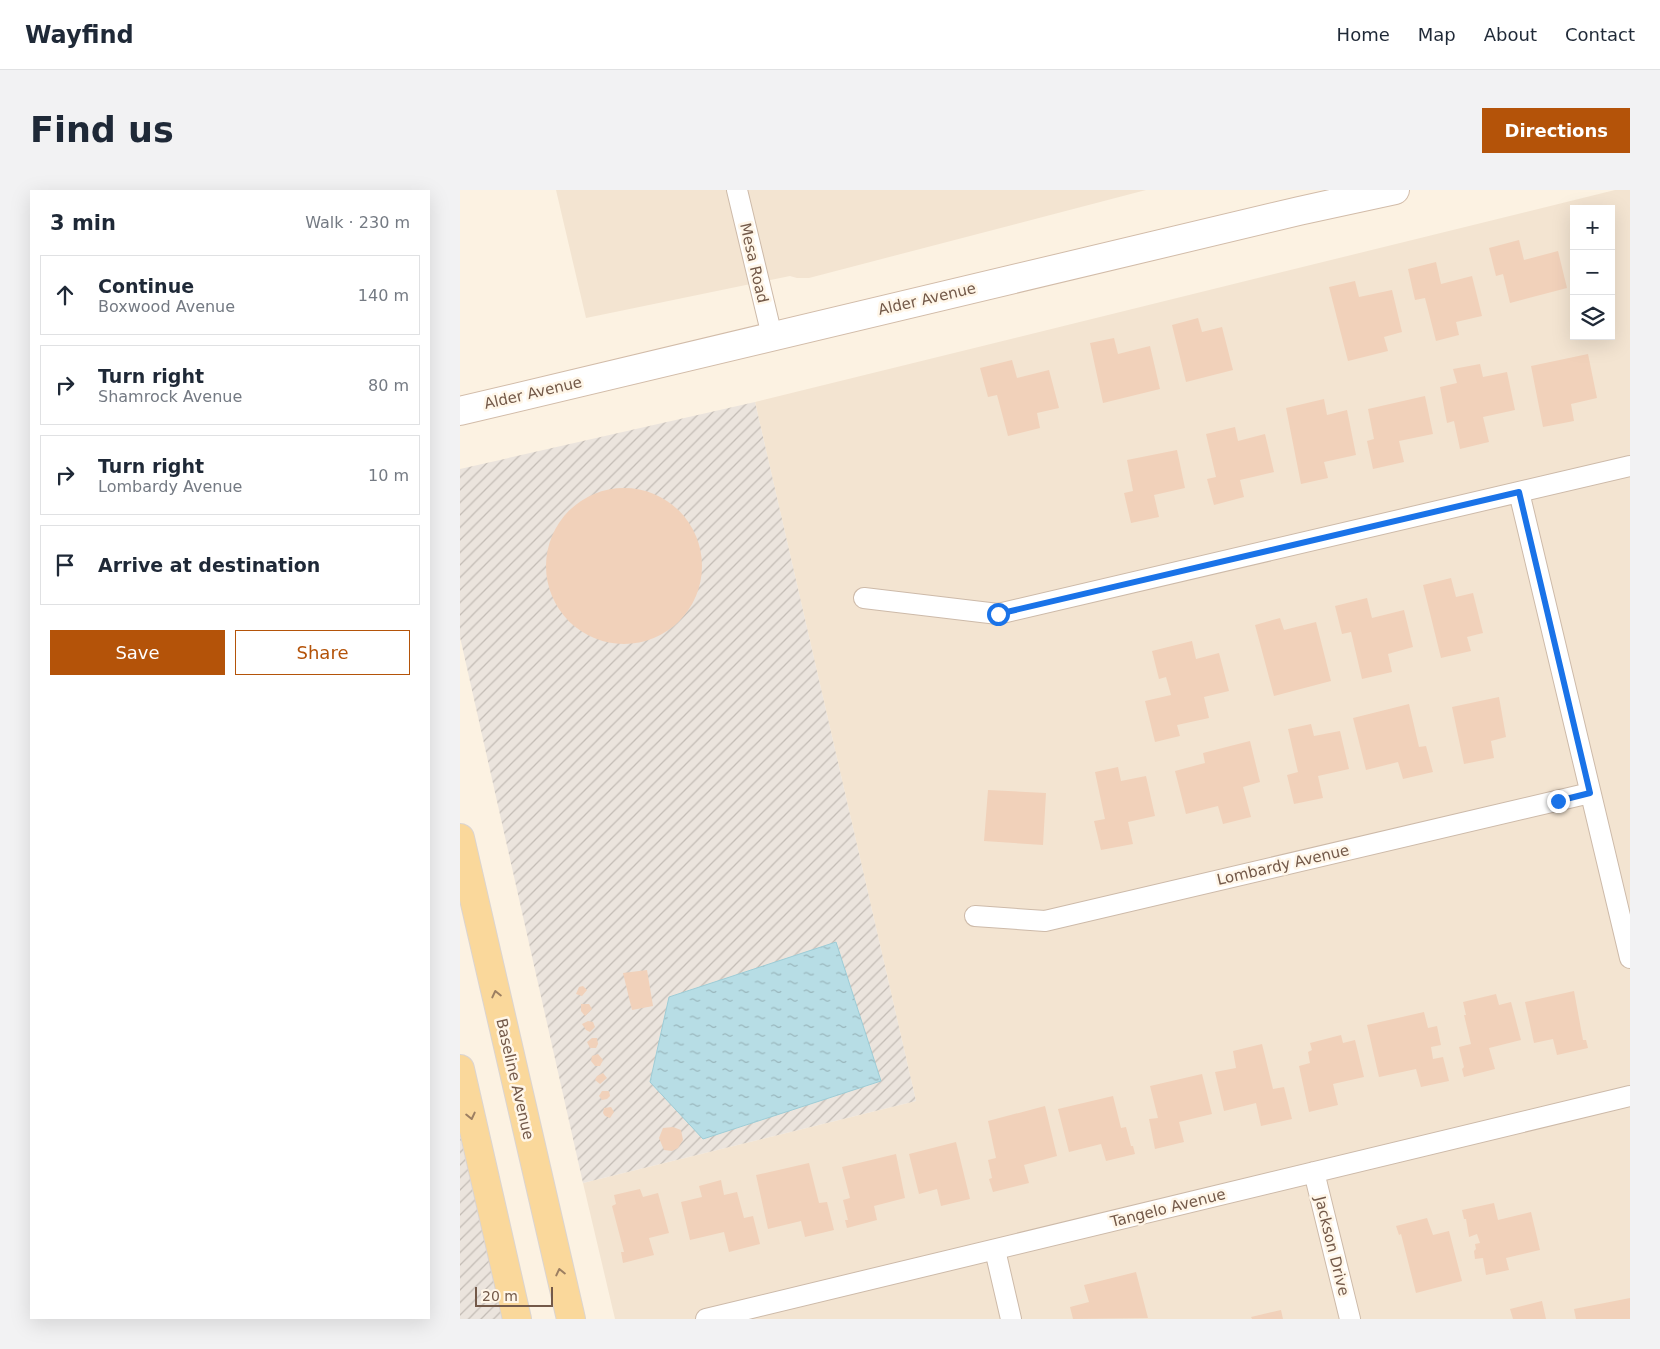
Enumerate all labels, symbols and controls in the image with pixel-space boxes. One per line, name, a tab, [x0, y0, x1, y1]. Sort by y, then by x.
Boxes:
text: Wayfind	[25, 21, 134, 49]
text: Home	[1337, 24, 1390, 45]
text: Map	[1418, 24, 1456, 45]
text: About	[1484, 24, 1537, 45]
text: Contact	[1565, 24, 1635, 45]
button: Directions	[1482, 108, 1630, 153]
text: Find us	[30, 110, 174, 150]
map controls	[1570, 205, 1615, 340]
button: +	[1570, 205, 1615, 250]
text: 3 min	[50, 211, 116, 235]
text: Walk · 230 m	[305, 213, 410, 232]
street label: Mesa Road	[736, 221, 772, 305]
button: −	[1570, 250, 1615, 295]
text: Continue	[98, 275, 194, 297]
street label: Alder Avenue	[876, 279, 978, 319]
icon: ahead	[51, 281, 79, 309]
text: 140 m	[358, 286, 409, 305]
button: layers	[1570, 295, 1615, 340]
text: Boxwood Avenue	[98, 297, 235, 316]
text: Turn right	[98, 365, 204, 387]
icon: right	[51, 371, 79, 399]
street label: Alder Avenue	[482, 373, 584, 413]
text: 80 m	[368, 376, 409, 395]
text: Shamrock Avenue	[98, 387, 242, 406]
text: Turn right	[98, 455, 204, 477]
icon: right	[51, 461, 79, 489]
text: 10 m	[368, 466, 409, 485]
text: Lombardy Avenue	[98, 477, 242, 496]
icon: arrive	[51, 551, 79, 579]
text: Arrive at destination	[98, 554, 320, 576]
route start	[987, 603, 1010, 626]
button: Save	[50, 630, 225, 675]
button: Share	[235, 630, 410, 675]
route end	[1547, 790, 1570, 813]
street label: Lombardy Avenue	[1215, 841, 1351, 889]
one-way arrow	[491, 989, 502, 998]
street label: Baseline Avenue	[492, 1017, 538, 1141]
one-way arrow	[465, 1112, 476, 1121]
street label: Tangelo Avenue	[1108, 1185, 1227, 1231]
street label: Jackson Drive	[1311, 1193, 1353, 1298]
one-way arrow	[555, 1267, 566, 1276]
scale bar	[475, 1284, 552, 1307]
text: 20 m	[482, 1288, 518, 1304]

